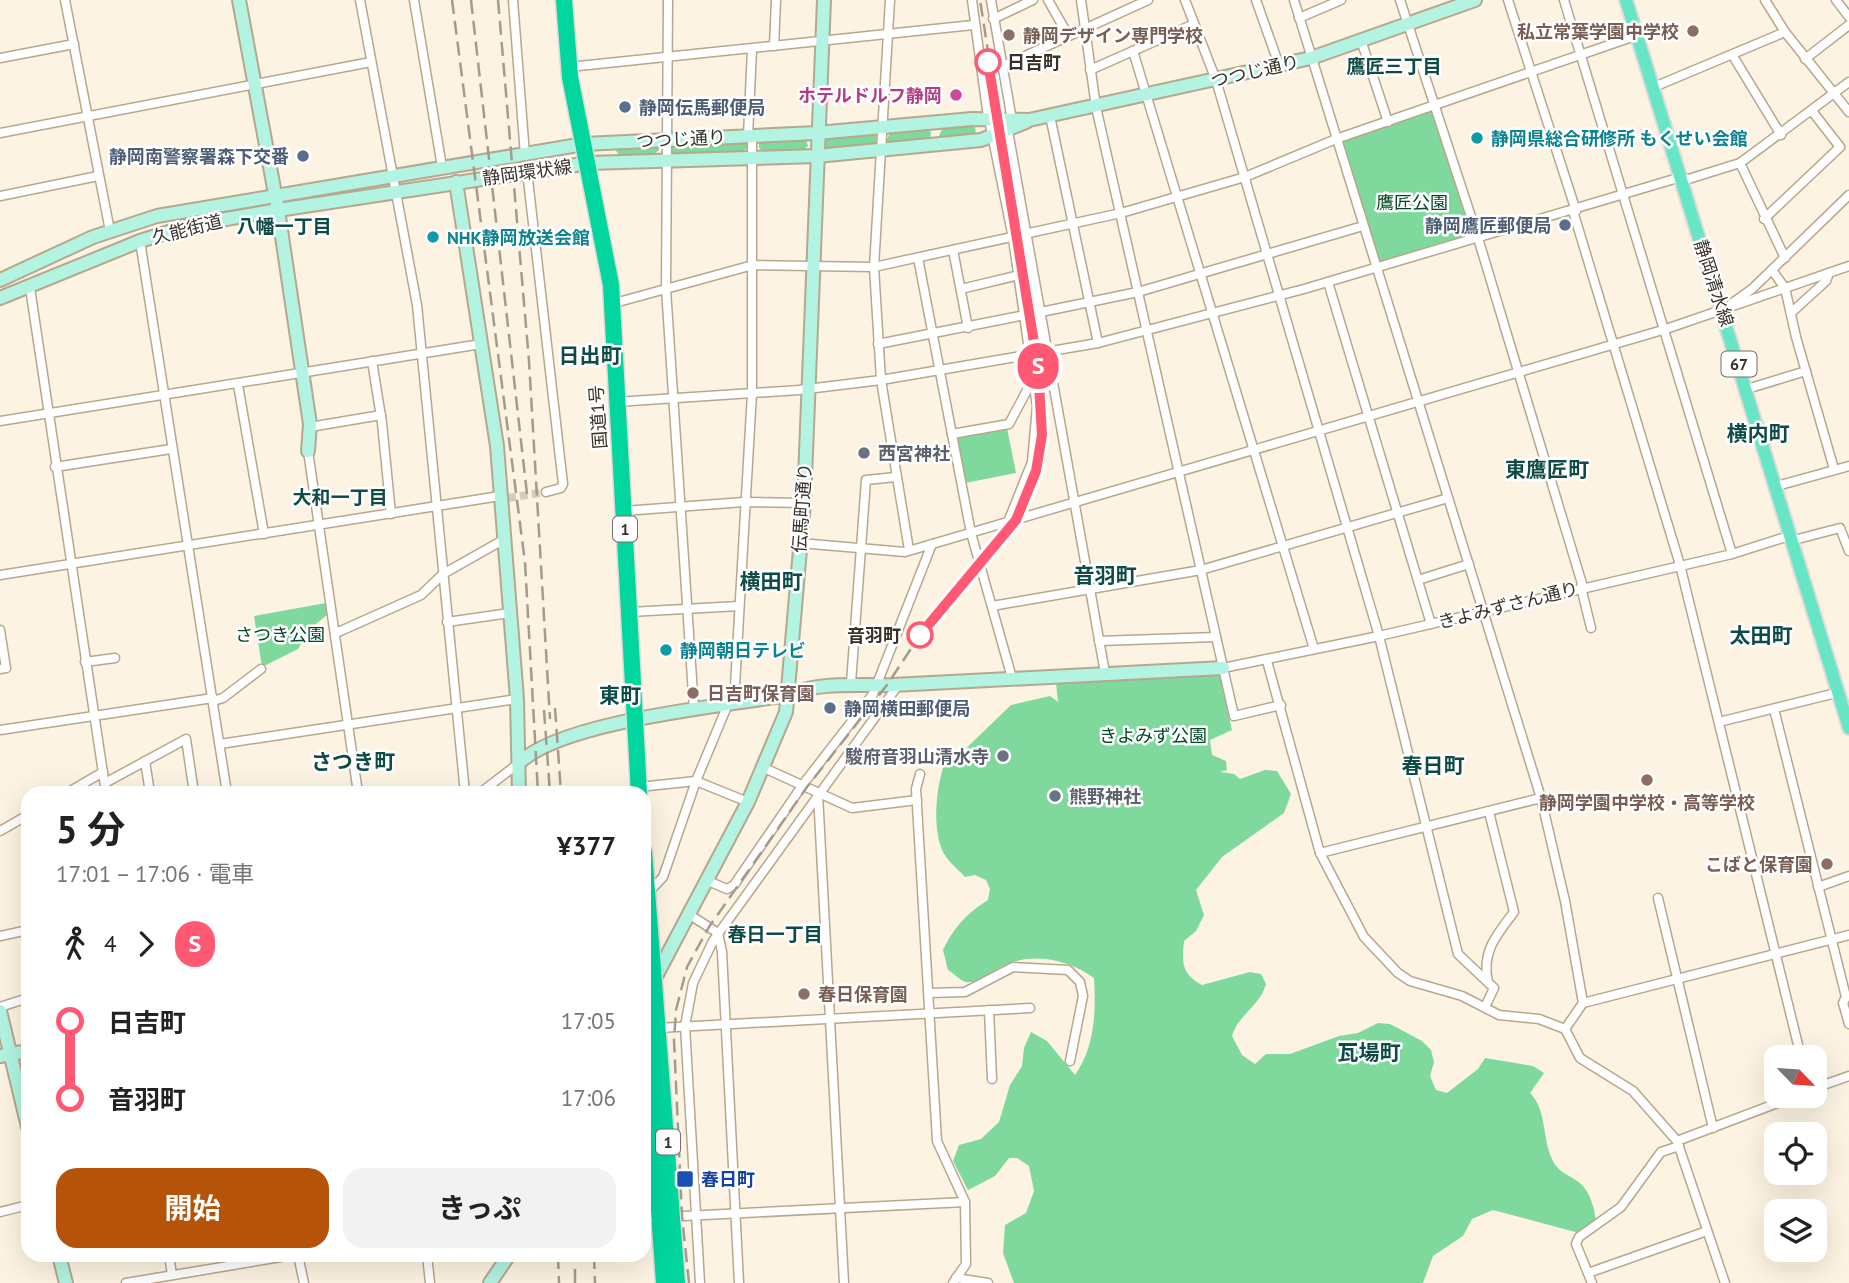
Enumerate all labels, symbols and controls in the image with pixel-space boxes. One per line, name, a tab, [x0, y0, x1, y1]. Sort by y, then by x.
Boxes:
place label: 私立常葉学園中学校	[1517, 20, 1679, 43]
marker: 私立常葉学園中学校	[1685, 23, 1701, 39]
place label: 静岡デザイン専門学校	[1023, 24, 1203, 47]
marker: 静岡デザイン専門学校	[1001, 27, 1017, 43]
marker: 日吉町	[975, 49, 1001, 75]
street label: つつじ通り	[1209, 50, 1301, 92]
place label: 日吉町	[1007, 51, 1061, 74]
district label: 鷹匠三丁目	[1346, 54, 1442, 78]
place label: ホテルドルフ静岡	[798, 84, 942, 107]
marker: ホテルドルフ静岡	[948, 87, 964, 103]
place label: 静岡伝馬郵便局	[639, 96, 765, 119]
marker: 静岡伝馬郵便局	[617, 99, 633, 115]
street label: つつじ通り	[635, 125, 727, 153]
place label: 静岡県総合研修所 もくせい会館	[1491, 127, 1748, 150]
marker: 静岡県総合研修所 もくせい会館	[1469, 130, 1485, 146]
place label: 静岡南警察署森下交番	[109, 145, 289, 168]
marker: 静岡南警察署森下交番	[295, 148, 311, 164]
street label: 静岡環状線	[481, 154, 573, 190]
park label: 鷹匠公園	[1376, 191, 1448, 214]
street label: 久能街道	[149, 209, 225, 249]
district label: 八幡一丁目	[236, 214, 332, 238]
place label: 静岡鷹匠郵便局	[1425, 214, 1551, 237]
marker: 静岡鷹匠郵便局	[1557, 217, 1573, 233]
place label: NHK静岡放送会館	[447, 226, 590, 249]
marker: NHK静岡放送会館	[425, 229, 441, 245]
street label: 静岡清水線	[1689, 237, 1739, 329]
district label: 日出町	[559, 342, 622, 369]
line badge: S	[1015, 343, 1061, 389]
text: S	[1032, 350, 1044, 381]
road number: 67	[1722, 352, 1756, 376]
street label: 国道1号	[584, 384, 612, 450]
district label: 横内町	[1727, 420, 1790, 447]
place label: 西宮神社	[878, 442, 950, 465]
marker: 西宮神社	[856, 445, 872, 461]
district label: 東鷹匠町	[1505, 456, 1589, 483]
street label: 伝馬町通り	[787, 462, 817, 554]
district label: 大和一丁目	[292, 485, 388, 509]
road number: 1	[613, 516, 637, 542]
district label: 音羽町	[1074, 562, 1137, 589]
district label: 横田町	[740, 568, 803, 595]
street label: きよみずさん通り	[1435, 576, 1581, 634]
marker: 音羽町	[907, 622, 933, 648]
district label: 太田町	[1730, 622, 1793, 649]
park label: さつき公園	[235, 623, 325, 646]
place label: 音羽町	[847, 624, 901, 647]
place label: 静岡朝日テレビ	[680, 639, 806, 662]
marker: 静岡朝日テレビ	[658, 642, 674, 658]
district label: 東町	[599, 682, 641, 709]
place label: 日吉町保育園	[707, 682, 815, 705]
marker: 日吉町保育園	[685, 685, 701, 701]
place label: 静岡横田郵便局	[844, 697, 970, 720]
marker: 静岡横田郵便局	[822, 700, 838, 716]
park label: きよみず公園	[1099, 724, 1207, 747]
place label: 駿府音羽山清水寺	[845, 745, 989, 768]
district label: さつき町	[311, 748, 395, 775]
marker: 駿府音羽山清水寺	[995, 748, 1011, 764]
district label: 春日町	[1402, 752, 1465, 779]
marker: 静岡学園中学校・高等学校	[1639, 772, 1655, 788]
place label: 熊野神社	[1069, 785, 1141, 808]
marker: 熊野神社	[1047, 788, 1063, 804]
place label: 静岡学園中学校・高等学校	[1539, 791, 1755, 814]
text: 5 分	[56, 804, 125, 853]
text: ¥377	[557, 829, 616, 862]
place label: こばと保育園	[1705, 853, 1813, 876]
marker: こばと保育園	[1819, 856, 1835, 872]
text: 17:01 – 17:06 · 電車	[56, 859, 255, 888]
district label: 春日一丁目	[727, 922, 823, 946]
icon: walk	[56, 925, 94, 963]
icon: forward	[127, 925, 165, 963]
text: S	[189, 928, 201, 959]
text: 4	[104, 929, 117, 958]
place label: 春日保育園	[818, 983, 908, 1006]
marker: 春日保育園	[796, 986, 812, 1002]
text: 日吉町	[108, 1006, 186, 1039]
text: 17:05	[561, 1006, 616, 1035]
district label: 瓦場町	[1338, 1039, 1401, 1066]
north arrow	[1764, 1045, 1827, 1108]
map controls	[1764, 1045, 1827, 1262]
text: 音羽町	[108, 1083, 186, 1116]
text: 17:06	[561, 1083, 616, 1112]
button: locate	[1764, 1122, 1827, 1185]
road number: 1	[656, 1130, 680, 1154]
button: 開始	[56, 1168, 329, 1248]
button: きっぷ	[343, 1168, 616, 1248]
place label: 春日町	[701, 1168, 755, 1191]
marker: 春日町	[675, 1169, 695, 1189]
button: layers	[1764, 1199, 1827, 1262]

